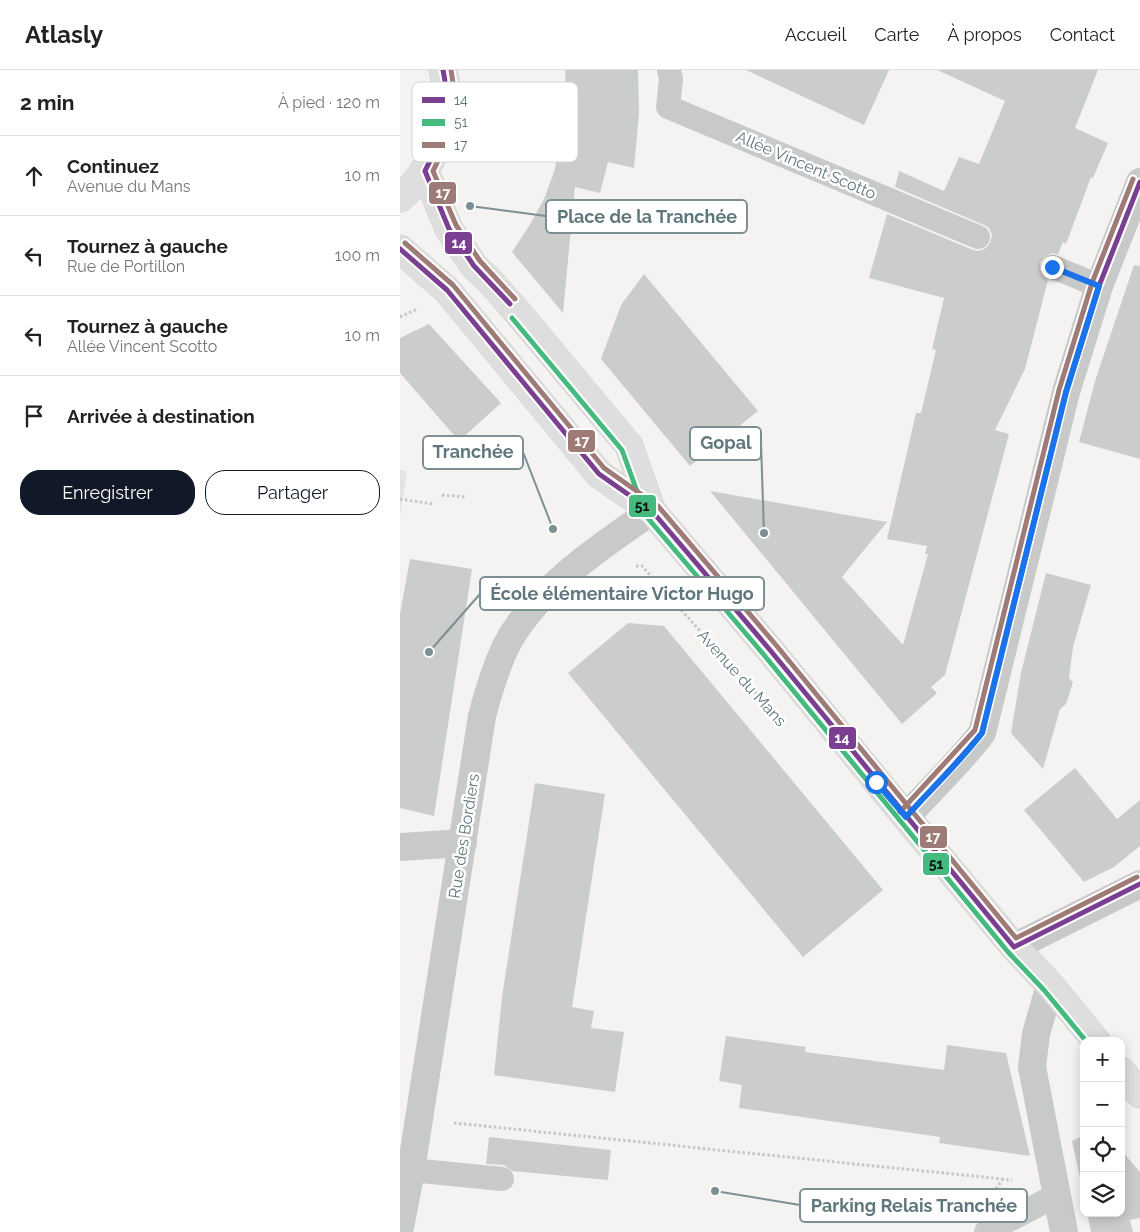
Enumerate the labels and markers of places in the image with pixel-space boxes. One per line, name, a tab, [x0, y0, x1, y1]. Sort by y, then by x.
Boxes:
callout: Place de la Tranchée	[546, 200, 747, 233]
callout: Gopal	[690, 427, 761, 460]
callout: Tranchée	[423, 436, 523, 469]
callout: École élémentaire Victor Hugo	[480, 577, 764, 610]
callout: Parking Relais Tranchée	[800, 1189, 1027, 1222]

